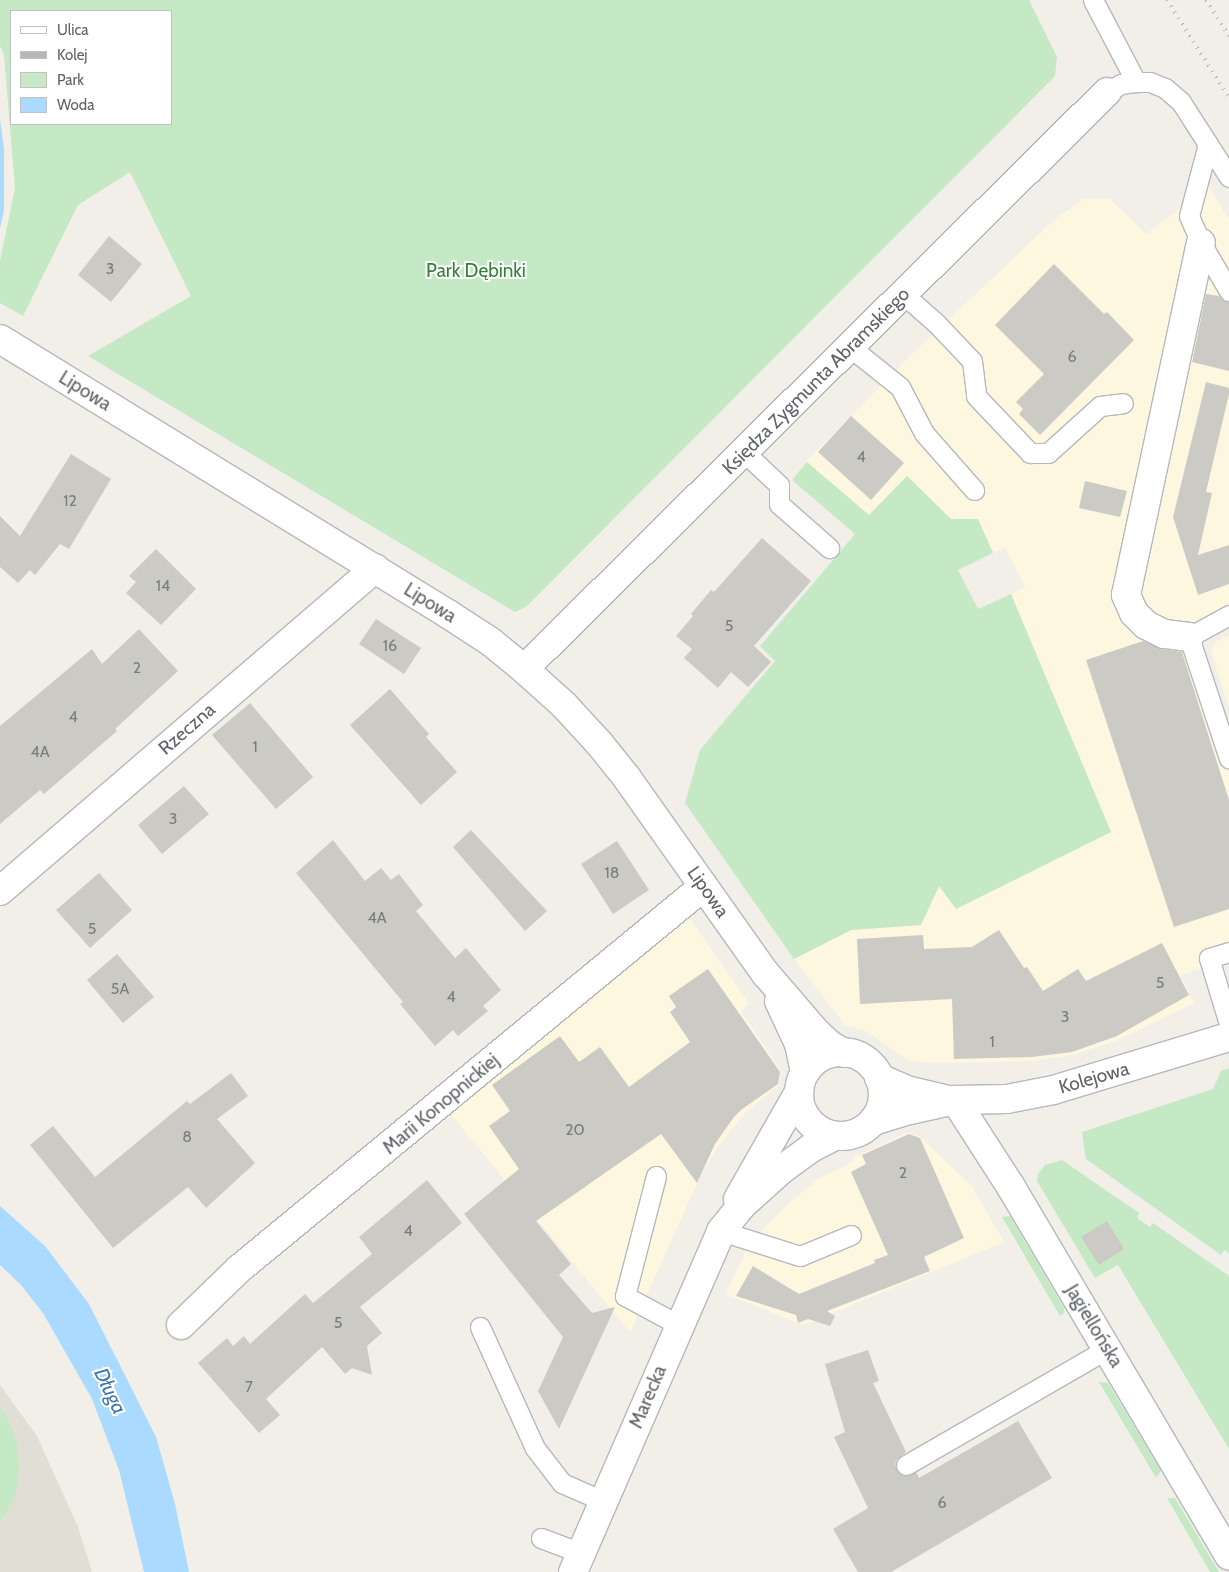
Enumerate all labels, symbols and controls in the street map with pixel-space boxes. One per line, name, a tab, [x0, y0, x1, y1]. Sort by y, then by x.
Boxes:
legend	[10, 10, 172, 125]
text: Ulica	[57, 21, 88, 39]
text: Kolej	[57, 46, 88, 64]
text: Park	[57, 71, 84, 89]
text: Woda	[57, 96, 94, 114]
house number: 3	[106, 259, 114, 279]
park label: Park Dębinki	[426, 260, 526, 282]
street label: Księdza Zygmunta Abramskiego	[718, 283, 914, 479]
house number: 6	[1067, 347, 1077, 367]
street label: Lipowa	[55, 366, 115, 416]
house number: 4	[856, 447, 866, 467]
house number: 12	[63, 491, 77, 511]
house number: 14	[156, 576, 170, 596]
street label: Lipowa	[400, 578, 460, 628]
house number: 5	[725, 616, 733, 636]
house number: 16	[383, 636, 397, 656]
house number: 2	[133, 658, 141, 678]
street label: Rzeczna	[154, 698, 220, 760]
house number: 4	[68, 707, 78, 727]
house number: 1	[252, 737, 258, 757]
house number: 4A	[30, 742, 50, 762]
house number: 3	[169, 809, 177, 829]
street label: Lipowa	[682, 862, 734, 922]
house number: 18	[605, 863, 619, 883]
house number: 4A	[367, 908, 387, 928]
house number: 5	[88, 919, 96, 939]
house number: 5	[1156, 973, 1164, 993]
house number: 5A	[111, 979, 129, 999]
house number: 4	[446, 987, 456, 1007]
house number: 3	[1061, 1007, 1069, 1027]
house number: 1	[989, 1032, 995, 1052]
street label: Marii Konopnickiej	[378, 1049, 504, 1159]
street label: Kolejowa	[1056, 1057, 1132, 1099]
house number: 20	[565, 1120, 585, 1140]
house number: 8	[182, 1127, 192, 1147]
house number: 2	[899, 1163, 907, 1183]
house number: 4	[403, 1221, 413, 1241]
street label: Jagiellońska	[1060, 1280, 1128, 1372]
house number: 5	[334, 1313, 342, 1333]
street label: Marecka	[625, 1362, 671, 1432]
water label: Długa	[89, 1364, 131, 1418]
house number: 7	[245, 1377, 253, 1397]
house number: 6	[937, 1493, 947, 1513]

